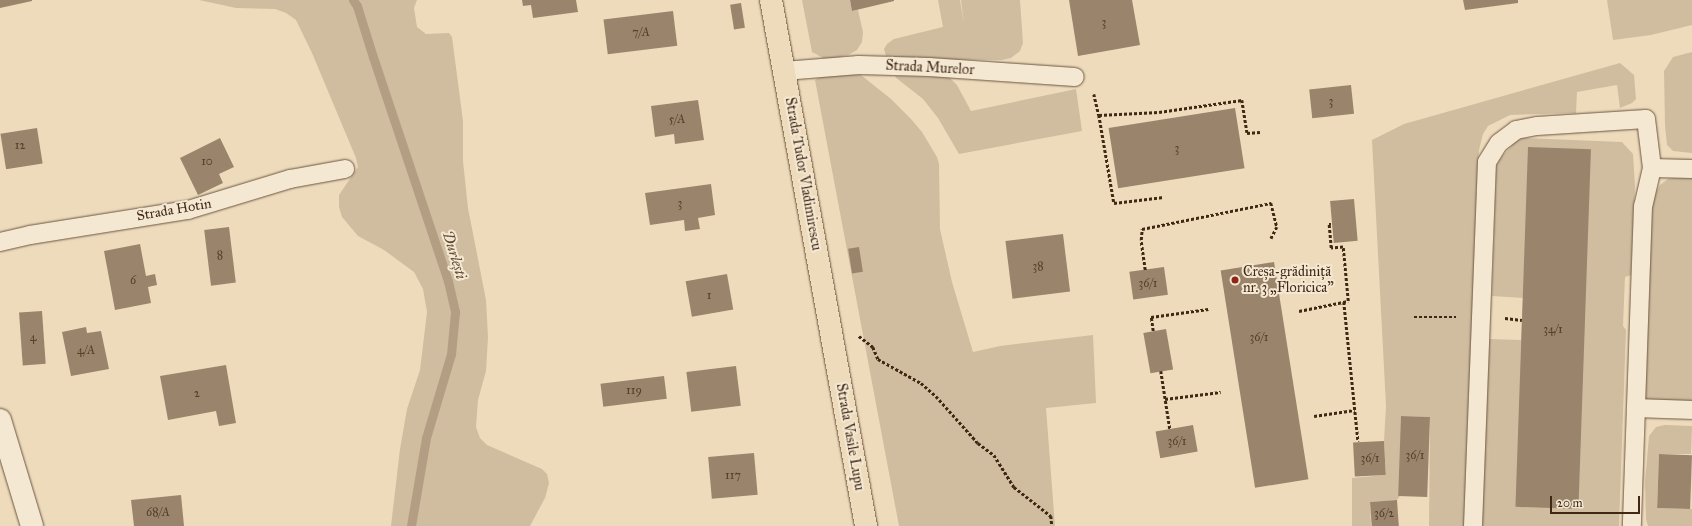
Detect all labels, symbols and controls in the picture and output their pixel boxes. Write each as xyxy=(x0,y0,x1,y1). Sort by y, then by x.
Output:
house number: 3 xyxy=(1102,16,1106,30)
house number: 7/A xyxy=(632,26,650,40)
street label: Strada Murelor xyxy=(885,57,975,79)
house number: 3 xyxy=(1329,95,1333,109)
street label: Strada Tudor Vladimirescu xyxy=(781,96,825,252)
house number: 5/A xyxy=(669,113,685,127)
house number: 12 xyxy=(15,139,25,153)
house number: 3 xyxy=(1175,142,1179,156)
house number: 10 xyxy=(201,155,213,169)
street label: Strada Hotin xyxy=(135,195,213,225)
house number: 3 xyxy=(678,197,682,211)
water label: Durlești xyxy=(438,229,470,281)
house number: 8 xyxy=(217,249,223,263)
house number: 38 xyxy=(1032,260,1044,274)
place label: Creșa-grădiniță nr. 3 „Floricica” xyxy=(1243,264,1334,296)
house number: 6 xyxy=(130,274,136,288)
marker: Creșa-grădiniță nr. 3 „Floricica” xyxy=(1230,275,1240,285)
house number: 36/1 xyxy=(1139,277,1157,291)
house number: 1 xyxy=(707,289,711,303)
house number: 34/1 xyxy=(1543,323,1563,337)
house number: 4 xyxy=(30,331,36,345)
house number: 36/1 xyxy=(1250,331,1268,345)
house number: 4/A xyxy=(77,344,95,358)
street label: Strada Vasile Lupu xyxy=(832,382,868,492)
house number: 119 xyxy=(626,384,642,398)
house number: 2 xyxy=(194,387,200,401)
house number: 36/1 xyxy=(1168,435,1186,449)
house number: 36/1 xyxy=(1406,449,1424,463)
house number: 36/1 xyxy=(1361,452,1379,466)
house number: 117 xyxy=(725,469,741,483)
scale bar xyxy=(1552,488,1642,514)
text: 20 m xyxy=(1557,496,1583,510)
house number: 68/A xyxy=(146,506,170,520)
house number: 36/2 xyxy=(1374,507,1394,521)

